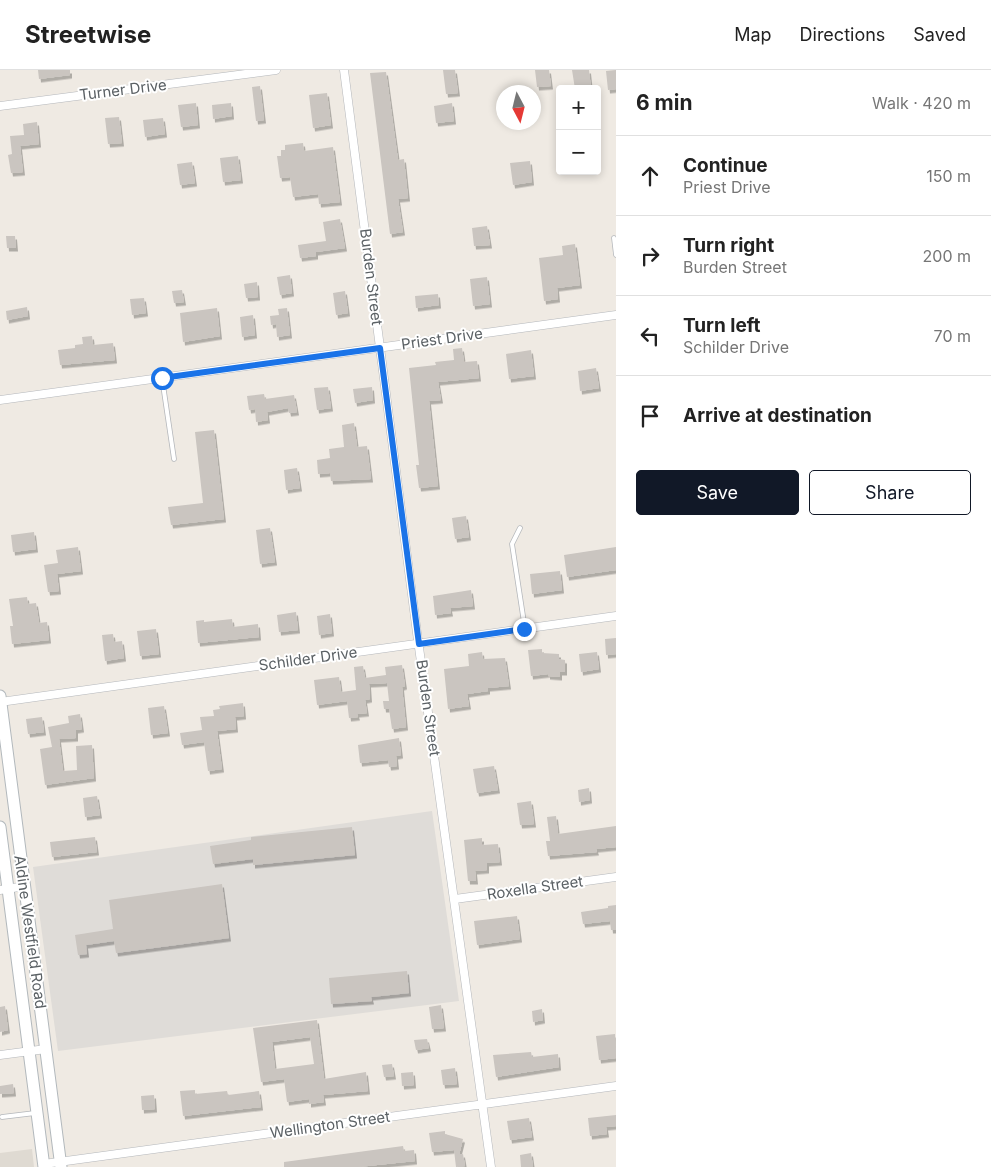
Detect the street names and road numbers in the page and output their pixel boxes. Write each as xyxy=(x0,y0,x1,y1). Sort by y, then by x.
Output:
street label: Turner Drive xyxy=(78,75,168,104)
street label: Burden Street xyxy=(356,227,387,327)
street label: Priest Drive xyxy=(400,323,484,354)
street label: Schilder Drive xyxy=(257,642,358,675)
street label: Burden Street xyxy=(412,658,445,758)
street label: Aldine Westfield Road xyxy=(10,854,51,1010)
street label: Roxella Street xyxy=(486,871,584,904)
street label: Wellington Street xyxy=(269,1107,391,1142)

